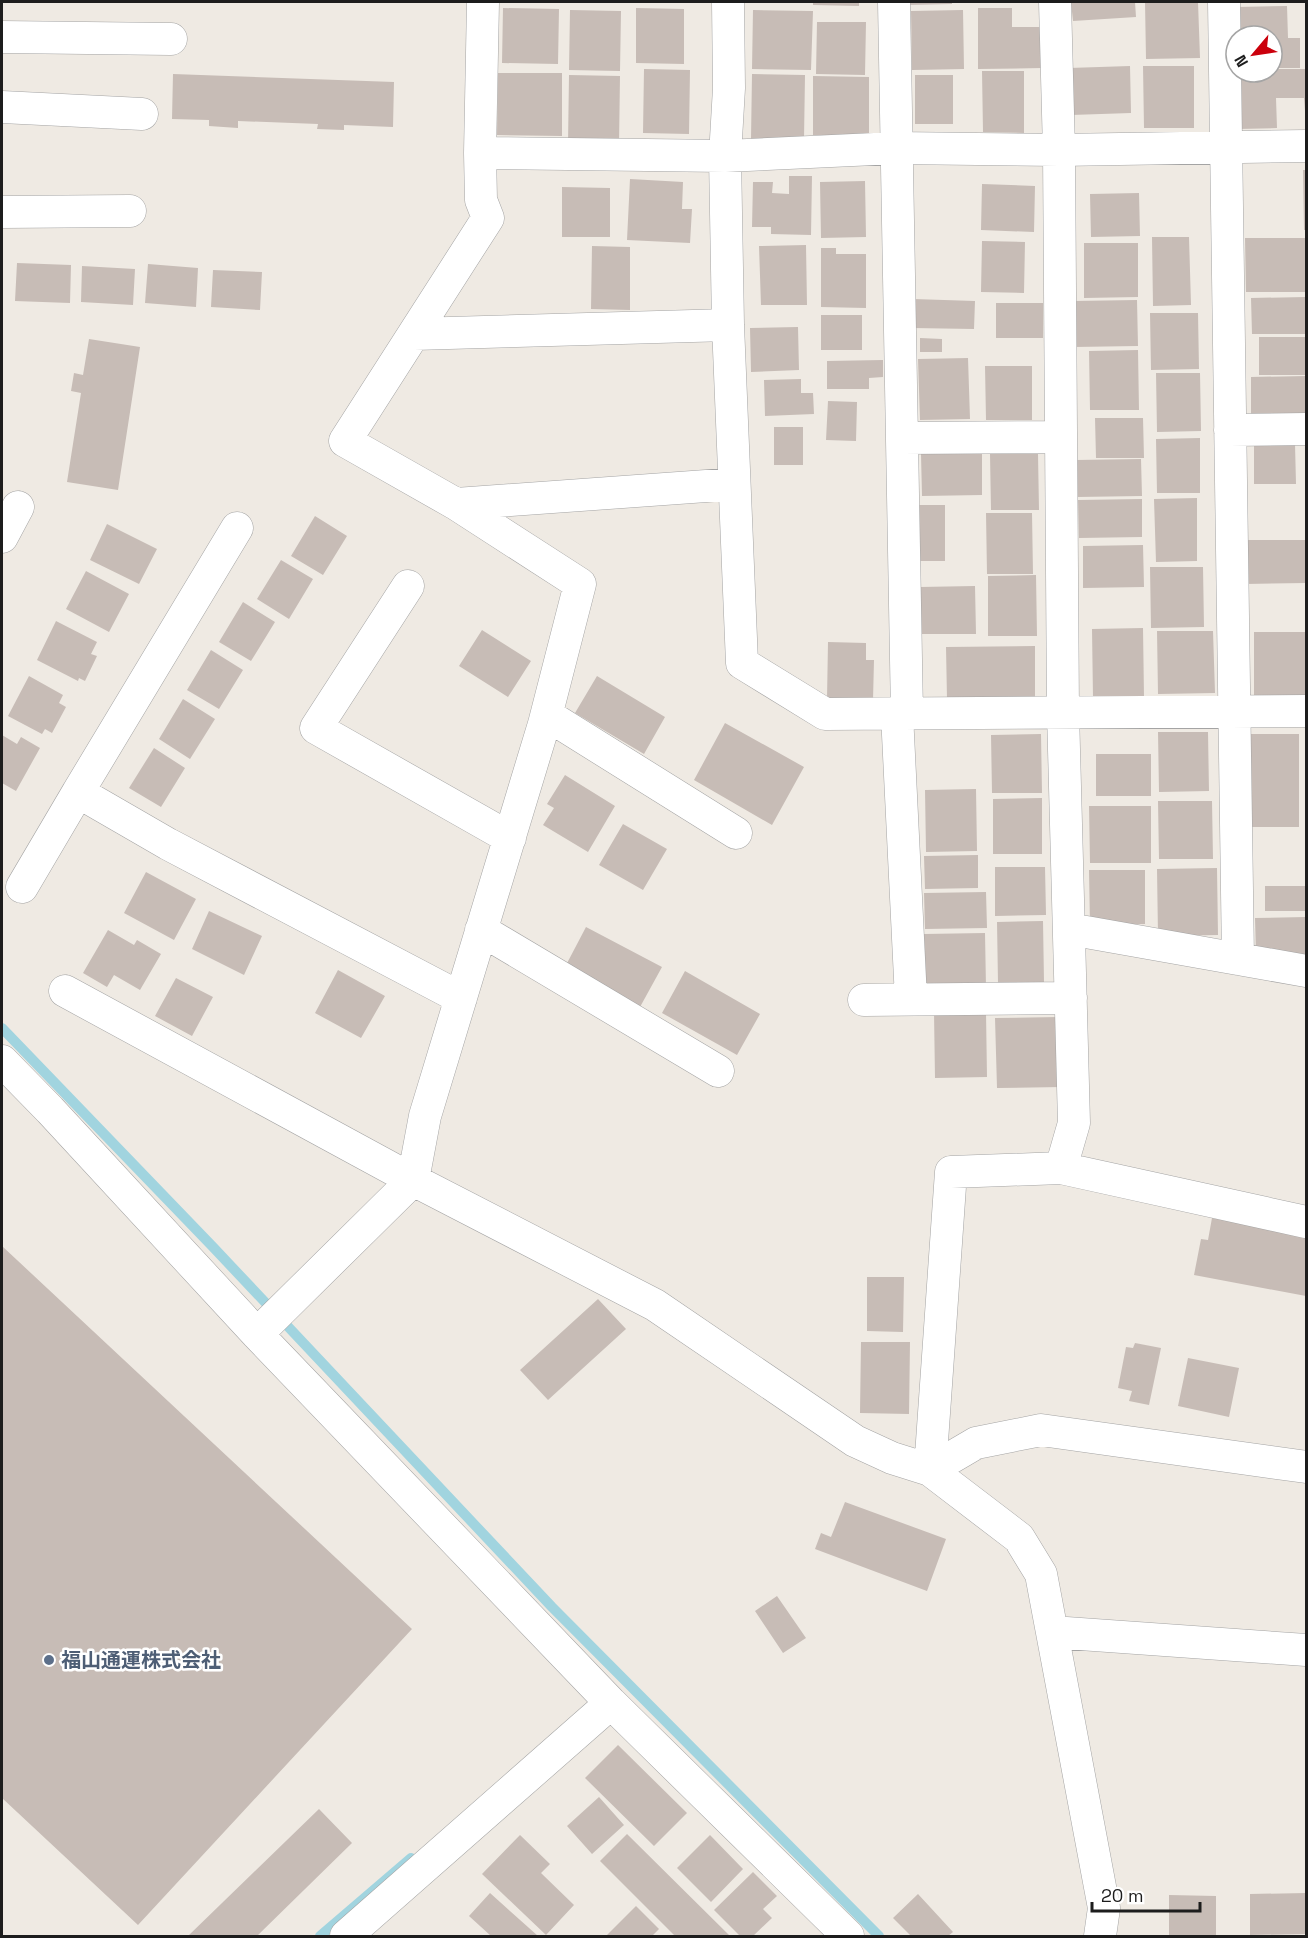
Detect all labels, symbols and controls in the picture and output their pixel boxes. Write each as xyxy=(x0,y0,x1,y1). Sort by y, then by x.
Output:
north arrow xyxy=(1224,24,1284,84)
text: N xyxy=(1230,51,1253,71)
place label: 福山通運株式会社 xyxy=(61,1647,221,1673)
marker: 福山通運株式会社 xyxy=(42,1653,56,1667)
scale bar xyxy=(1092,1875,1200,1913)
text: 20 m xyxy=(1101,1884,1144,1907)

